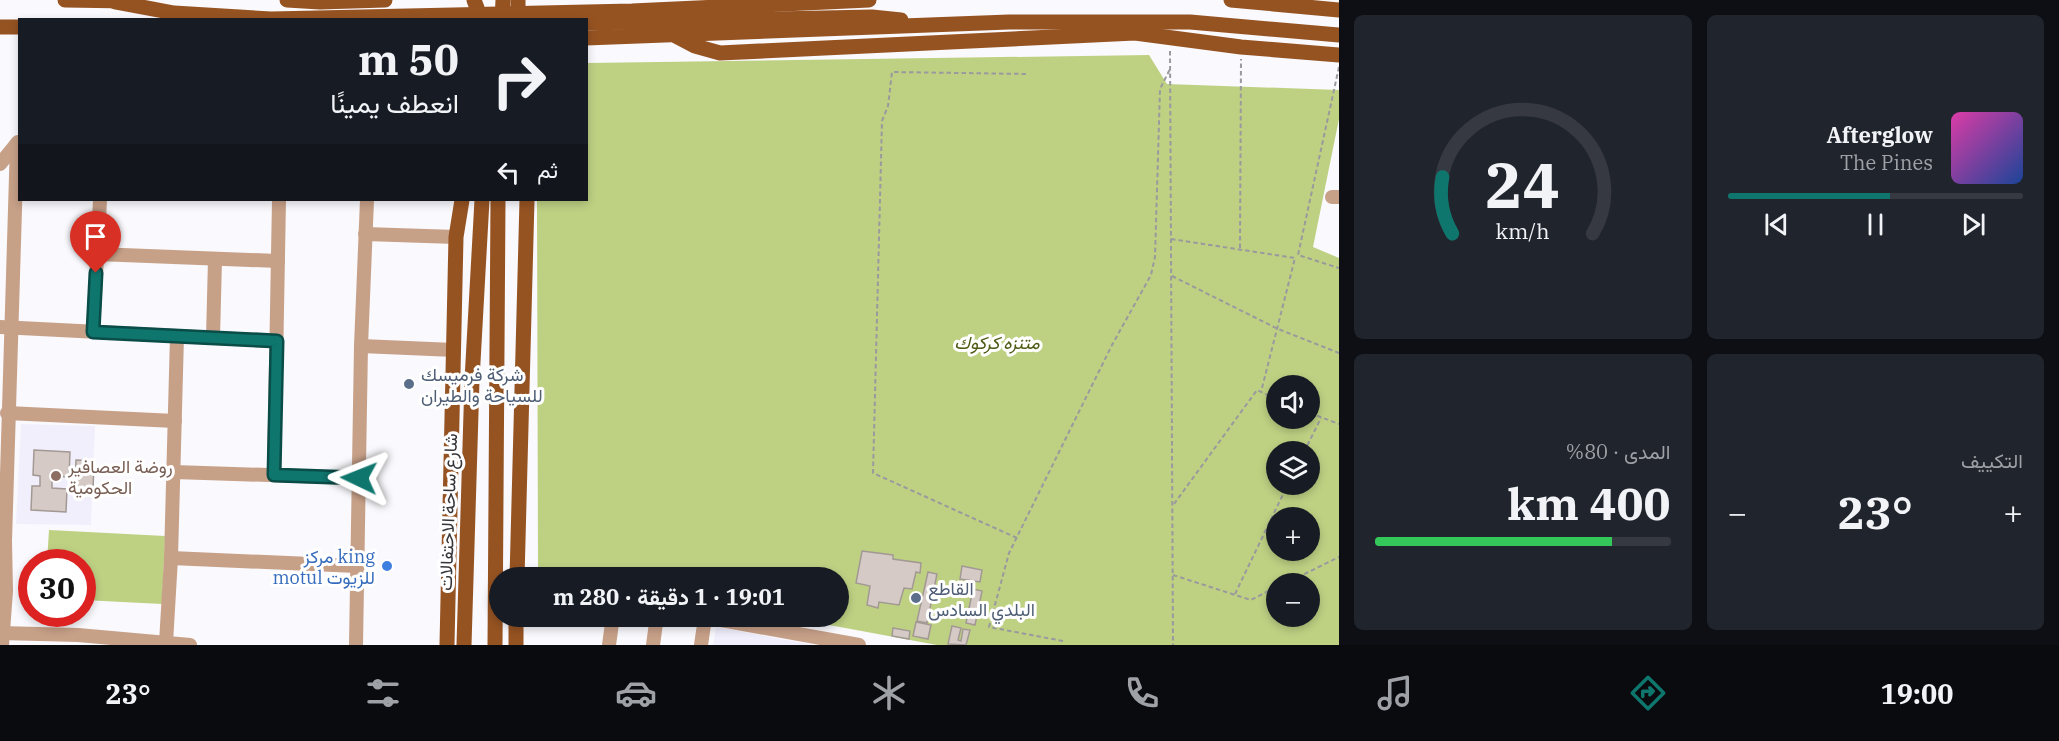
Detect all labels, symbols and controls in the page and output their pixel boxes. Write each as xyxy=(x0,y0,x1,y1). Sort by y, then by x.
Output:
text: 50 m xyxy=(358,32,459,87)
icon: right xyxy=(480,42,558,120)
text: انعطف يمينًا xyxy=(330,85,459,120)
text: Afterglow xyxy=(1826,120,1933,149)
text: 24 xyxy=(1485,144,1560,225)
text: The Pines xyxy=(1840,149,1933,176)
text: ثم xyxy=(537,155,558,184)
icon: left xyxy=(492,156,525,189)
icon: previous xyxy=(1760,208,1793,241)
icon: pause xyxy=(1859,208,1892,241)
icon: next xyxy=(1957,208,1990,241)
pin xyxy=(70,211,121,273)
text: km/h xyxy=(1496,217,1550,245)
icon: arrive xyxy=(79,220,112,253)
park label: متنزه كركوك xyxy=(954,331,1040,354)
place label: شركة فرميسك للسياحة والطيران xyxy=(421,363,543,407)
map controls xyxy=(1266,375,1320,627)
button: sound xyxy=(1266,375,1320,429)
marker: شركة فرميسك للسياحة والطيران xyxy=(402,377,416,391)
street label: شارع ساحة الاحتفالات xyxy=(434,433,463,591)
text: المدى · 80% xyxy=(1566,438,1671,465)
button: layers xyxy=(1266,441,1320,495)
position arrow xyxy=(327,446,391,510)
text: التكييف xyxy=(1961,447,2023,474)
place label: روضة العصافير الحكومية xyxy=(67,455,173,499)
marker: روضة العصافير الحكومية xyxy=(49,469,63,483)
text: 400 km xyxy=(1507,474,1671,532)
text: 23° xyxy=(1838,483,1913,541)
text: − xyxy=(1728,491,1747,534)
text: + xyxy=(2003,491,2023,534)
button: + xyxy=(1266,507,1320,561)
place label: مركز king motul للزيوت xyxy=(272,545,375,589)
speed limit sign: 30 xyxy=(18,549,96,627)
marker: مركز king motul للزيوت xyxy=(380,559,394,573)
button: − xyxy=(1266,573,1320,627)
place label: القاطع البلدي السادس xyxy=(928,577,1035,625)
text: 19:01 · 1 دقيقة · 280 m xyxy=(553,582,785,611)
marker: القاطع البلدي السادس xyxy=(909,591,923,605)
icon: filters xyxy=(362,672,404,714)
icon: car xyxy=(615,672,657,714)
icon: climate xyxy=(868,672,910,714)
icon: phone xyxy=(1121,672,1163,714)
icon: music xyxy=(1374,672,1416,714)
icon: directions xyxy=(1627,672,1669,714)
text: 23° xyxy=(106,676,151,711)
text: 19:00 xyxy=(1880,676,1953,711)

